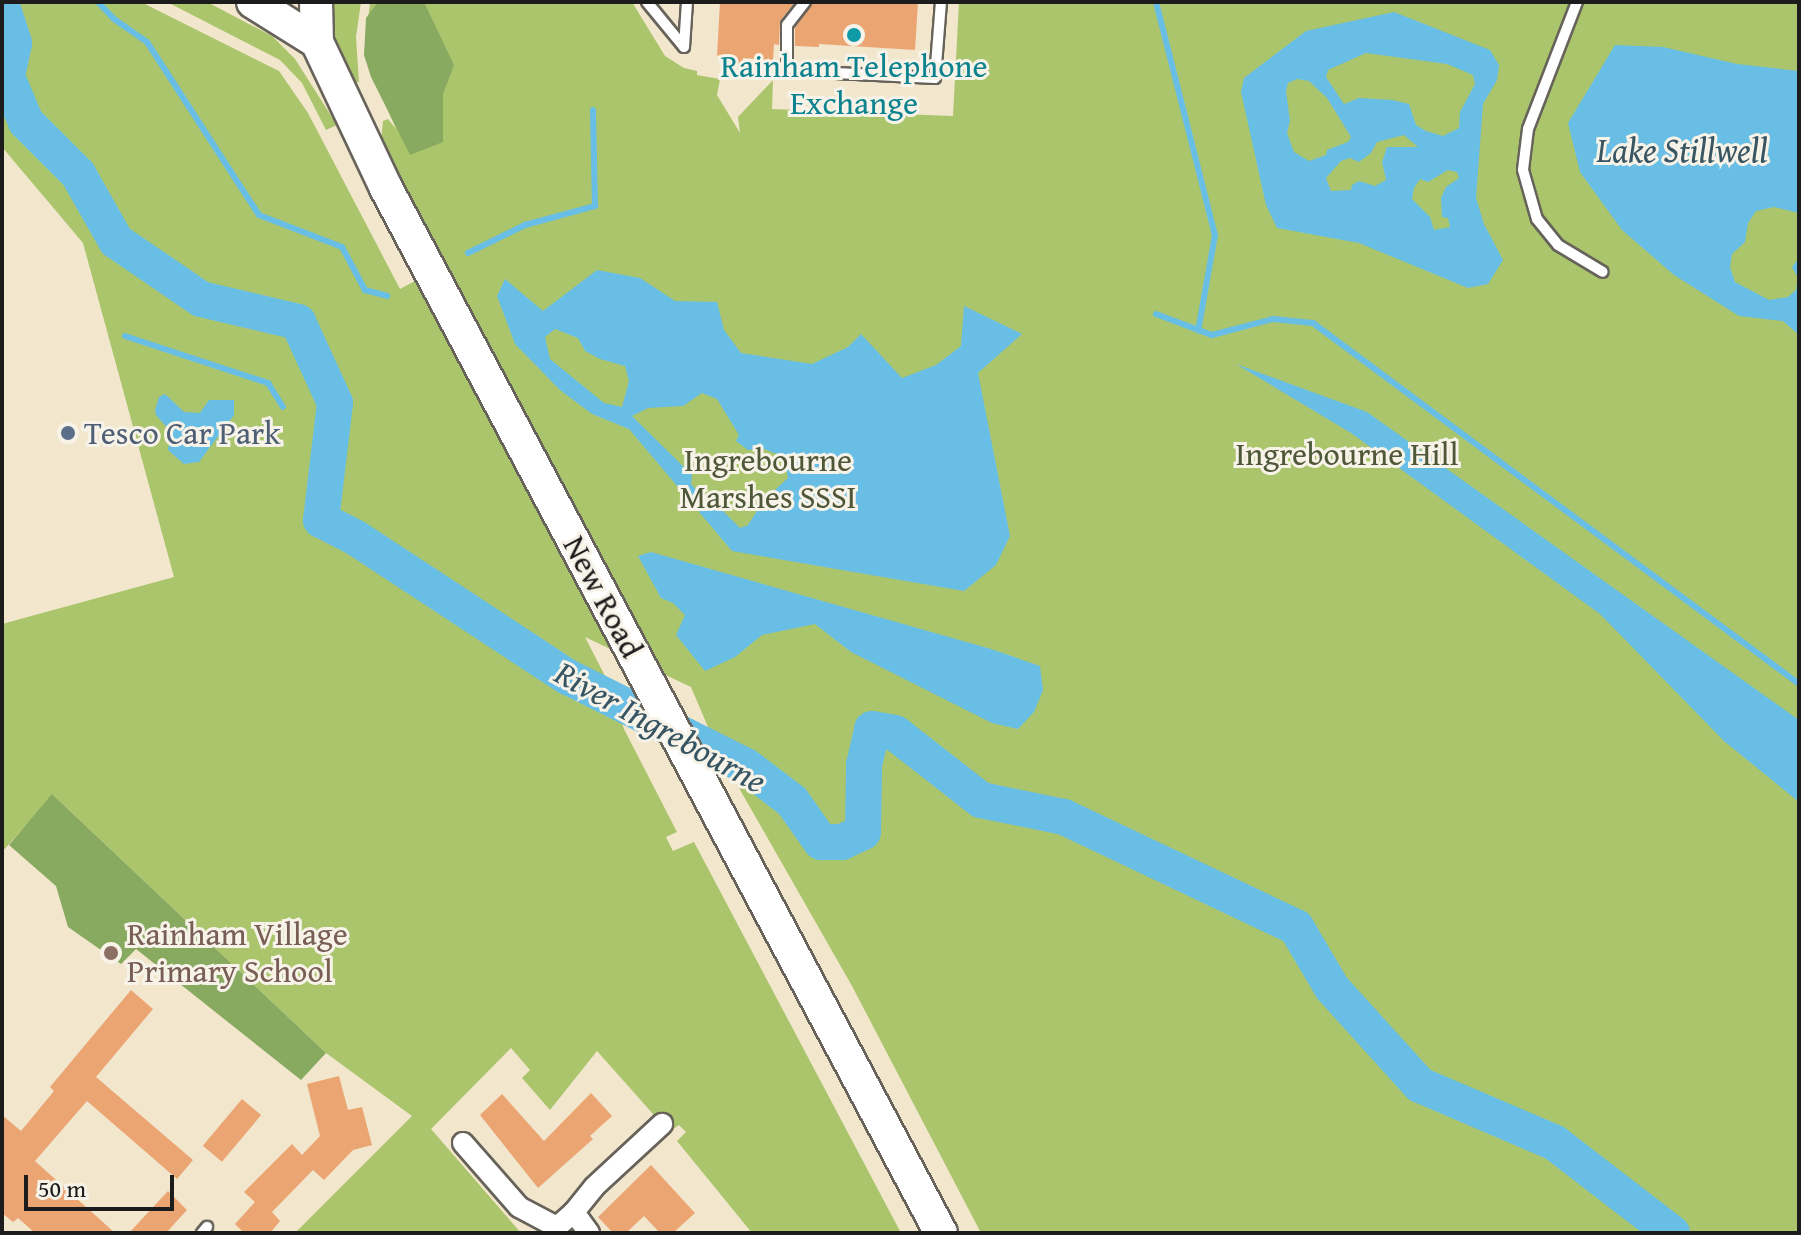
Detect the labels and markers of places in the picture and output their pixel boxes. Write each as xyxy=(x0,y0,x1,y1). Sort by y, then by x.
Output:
marker: Rainham Telephone Exchange xyxy=(845,26,863,44)
place label: Rainham Telephone Exchange xyxy=(720,48,988,123)
place label: Tesco Car Park xyxy=(84,414,280,452)
marker: Tesco Car Park xyxy=(59,424,77,442)
place label: Rainham Village Primary School xyxy=(127,916,348,991)
marker: Rainham Village Primary School xyxy=(102,944,120,962)

